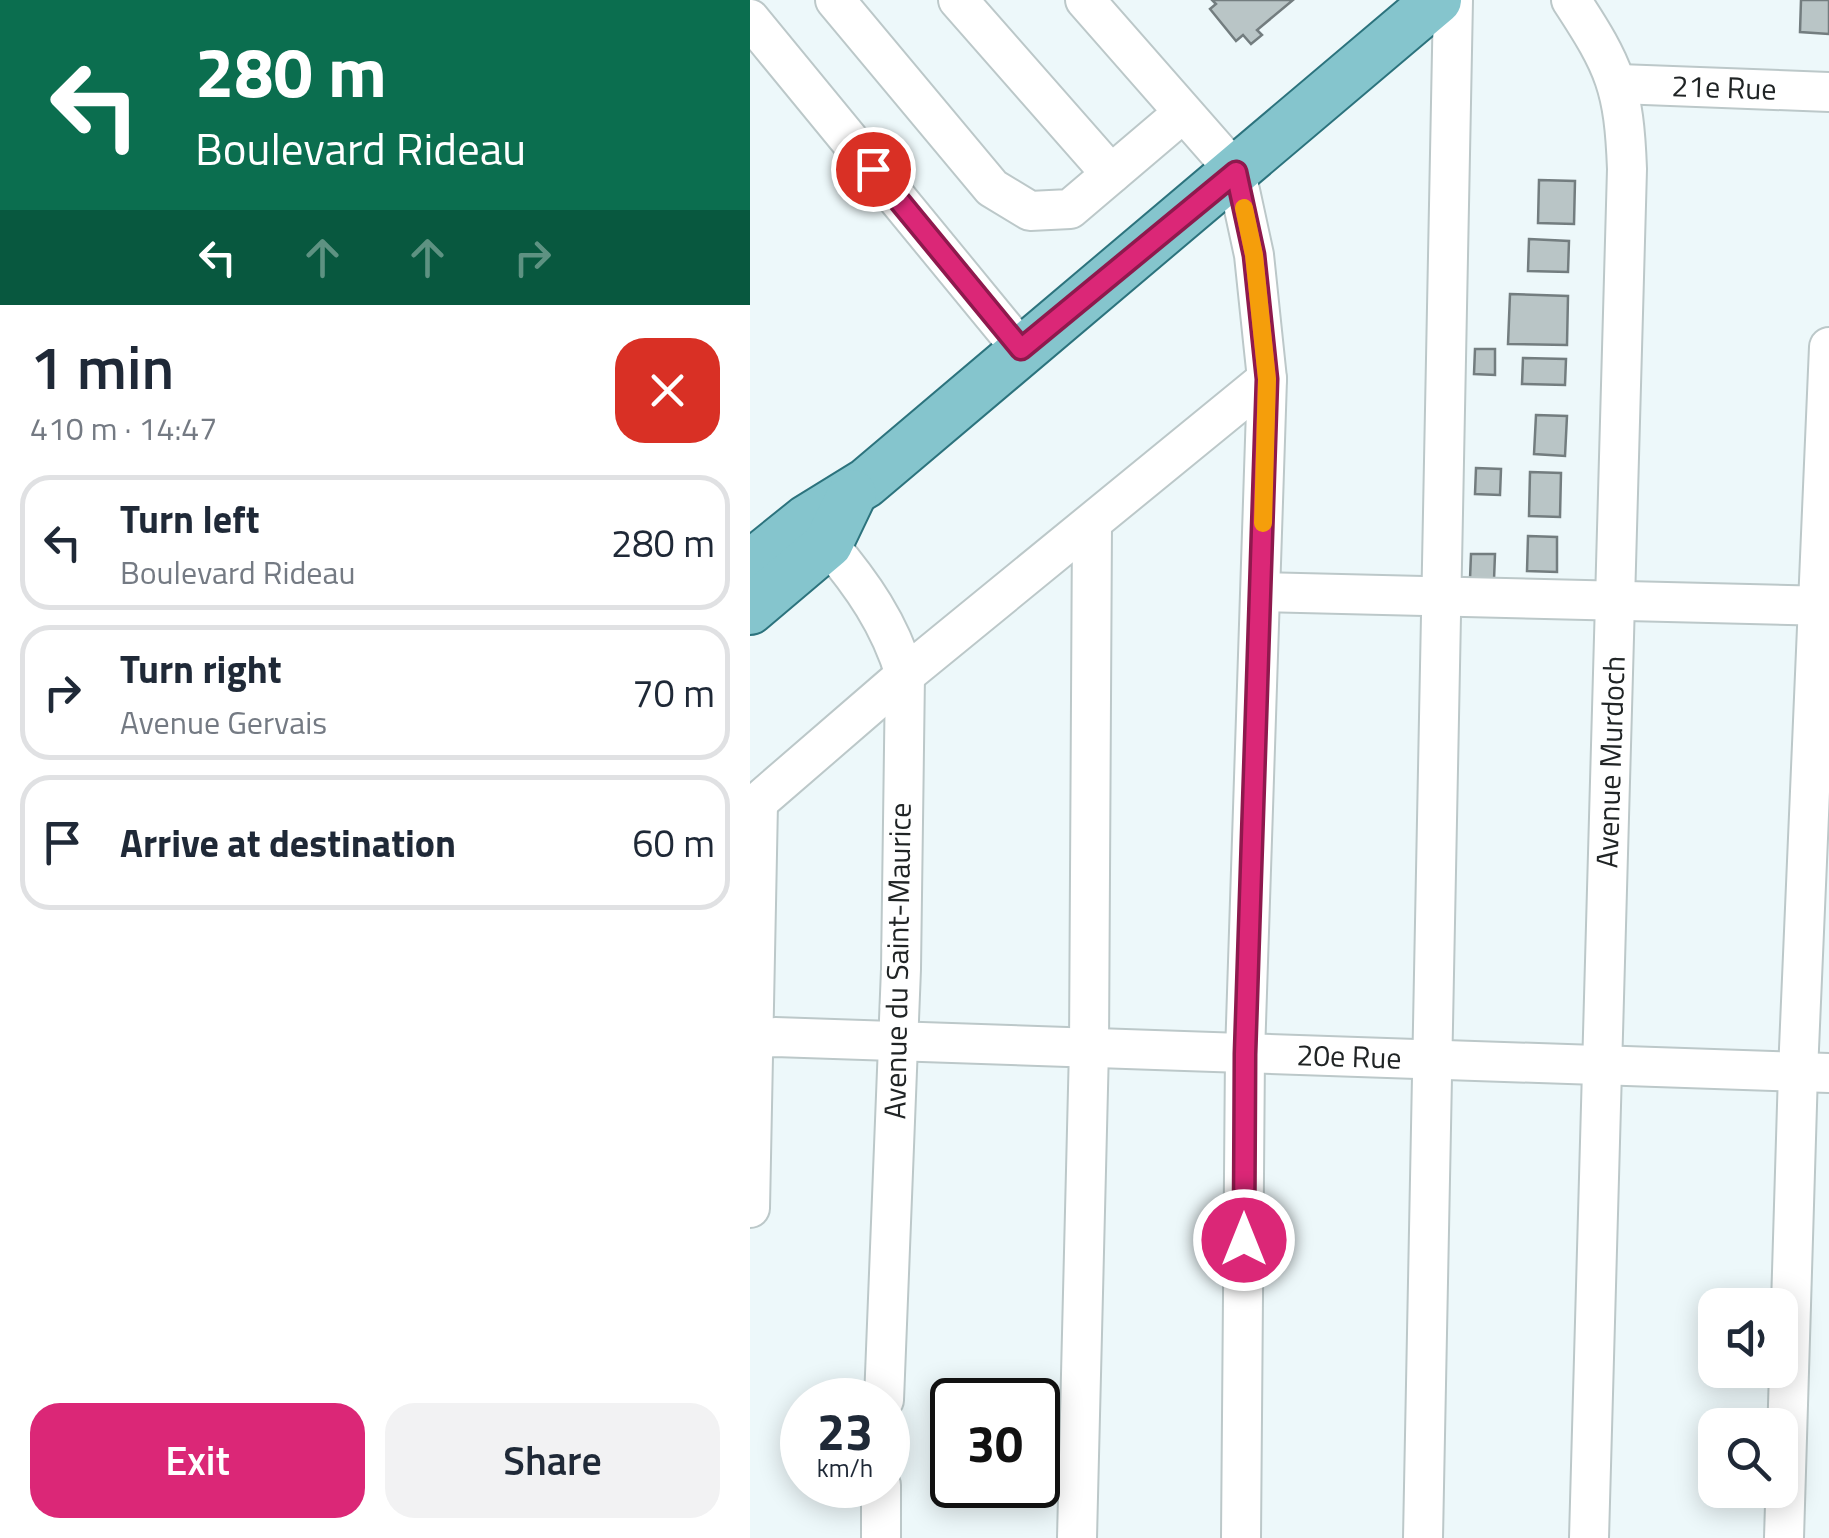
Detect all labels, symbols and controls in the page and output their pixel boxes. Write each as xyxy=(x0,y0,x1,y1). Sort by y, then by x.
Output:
text: 280 m xyxy=(195,18,387,124)
icon: left xyxy=(30,40,160,170)
street label: 21e Rue xyxy=(1671,62,1777,112)
text: Boulevard Rideau xyxy=(195,114,526,182)
pin xyxy=(831,127,916,212)
icon: arrive xyxy=(846,142,901,197)
icon: left xyxy=(190,230,245,285)
icon: ahead xyxy=(295,230,350,285)
icon: ahead xyxy=(400,230,455,285)
icon: right xyxy=(505,230,560,285)
text: 1 min xyxy=(30,321,174,412)
button: close xyxy=(615,338,720,443)
text: 410 m · 14:47 xyxy=(30,404,217,452)
text: Turn left xyxy=(120,490,260,548)
text: 280 m xyxy=(611,514,715,572)
icon: left xyxy=(35,515,90,570)
text: Boulevard Rideau xyxy=(120,548,356,596)
text: Turn right xyxy=(120,640,282,698)
street label: Avenue Murdoch xyxy=(1583,655,1637,869)
text: 70 m xyxy=(632,664,715,722)
icon: right xyxy=(35,665,90,720)
text: Avenue Gervais xyxy=(120,698,327,746)
street label: Avenue du Saint-Maurice xyxy=(871,802,923,1120)
text: Arrive at destination xyxy=(120,814,456,872)
text: 60 m xyxy=(632,814,715,872)
icon: arrive xyxy=(35,815,90,870)
street label: 20e Rue xyxy=(1296,1031,1402,1081)
position arrow xyxy=(1192,1188,1296,1292)
map controls xyxy=(1698,1288,1798,1508)
button: sound xyxy=(1698,1288,1798,1388)
speed limit sign: 30 xyxy=(930,1378,1060,1508)
text: 23 xyxy=(817,1393,873,1469)
button: Exit xyxy=(30,1403,365,1518)
button: Share xyxy=(385,1403,720,1518)
button: search xyxy=(1698,1408,1798,1508)
text: km/h xyxy=(817,1449,873,1487)

